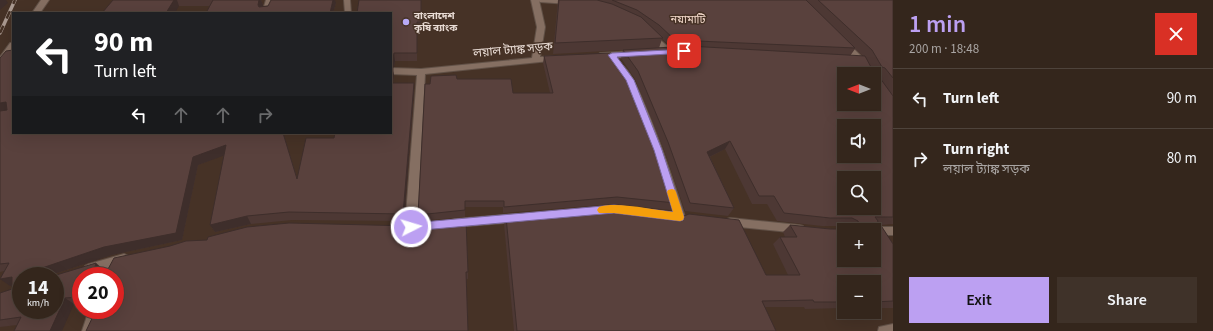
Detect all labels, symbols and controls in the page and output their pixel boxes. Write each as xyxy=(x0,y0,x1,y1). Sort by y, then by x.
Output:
text: 1 min xyxy=(909,7,966,42)
place label: বাংলাদেশ কৃষি ব্যাংক xyxy=(413,9,458,35)
district label: নয়ামাটি xyxy=(669,12,706,27)
button: close xyxy=(1155,13,1197,55)
marker: বাংলাদেশ কৃষি ব্যাংক xyxy=(401,17,411,27)
text: 90 m xyxy=(94,22,153,62)
icon: left xyxy=(28,28,80,80)
pin xyxy=(667,34,701,68)
street label: লয়াল ট্যাঙ্ক সড়ক xyxy=(471,38,554,62)
icon: arrive xyxy=(673,40,695,62)
text: 200 m · 18:48 xyxy=(909,40,979,58)
text: Turn left xyxy=(94,59,156,84)
north arrow xyxy=(837,67,881,111)
map controls xyxy=(837,67,881,319)
icon: left xyxy=(909,88,931,110)
text: Turn left xyxy=(943,88,999,109)
text: 90 m xyxy=(1167,88,1197,109)
icon: left xyxy=(128,104,150,126)
icon: ahead xyxy=(170,104,192,126)
icon: ahead xyxy=(212,104,234,126)
icon: right xyxy=(254,104,276,126)
button: sound xyxy=(837,119,881,163)
text: Turn right xyxy=(943,139,1009,160)
icon: right xyxy=(909,148,931,170)
text: 80 m xyxy=(1167,148,1197,169)
text: লয়াল ট্যাঙ্ক সড়ক xyxy=(943,160,1030,178)
button: search xyxy=(837,171,881,215)
position arrow xyxy=(390,206,432,248)
button: + xyxy=(837,223,881,267)
speed limit sign: 20 xyxy=(72,267,124,319)
text: 14 xyxy=(27,274,49,302)
button: − xyxy=(837,275,881,319)
button: Exit xyxy=(909,277,1049,323)
button: Share xyxy=(1057,277,1197,323)
text: km/h xyxy=(27,296,49,310)

